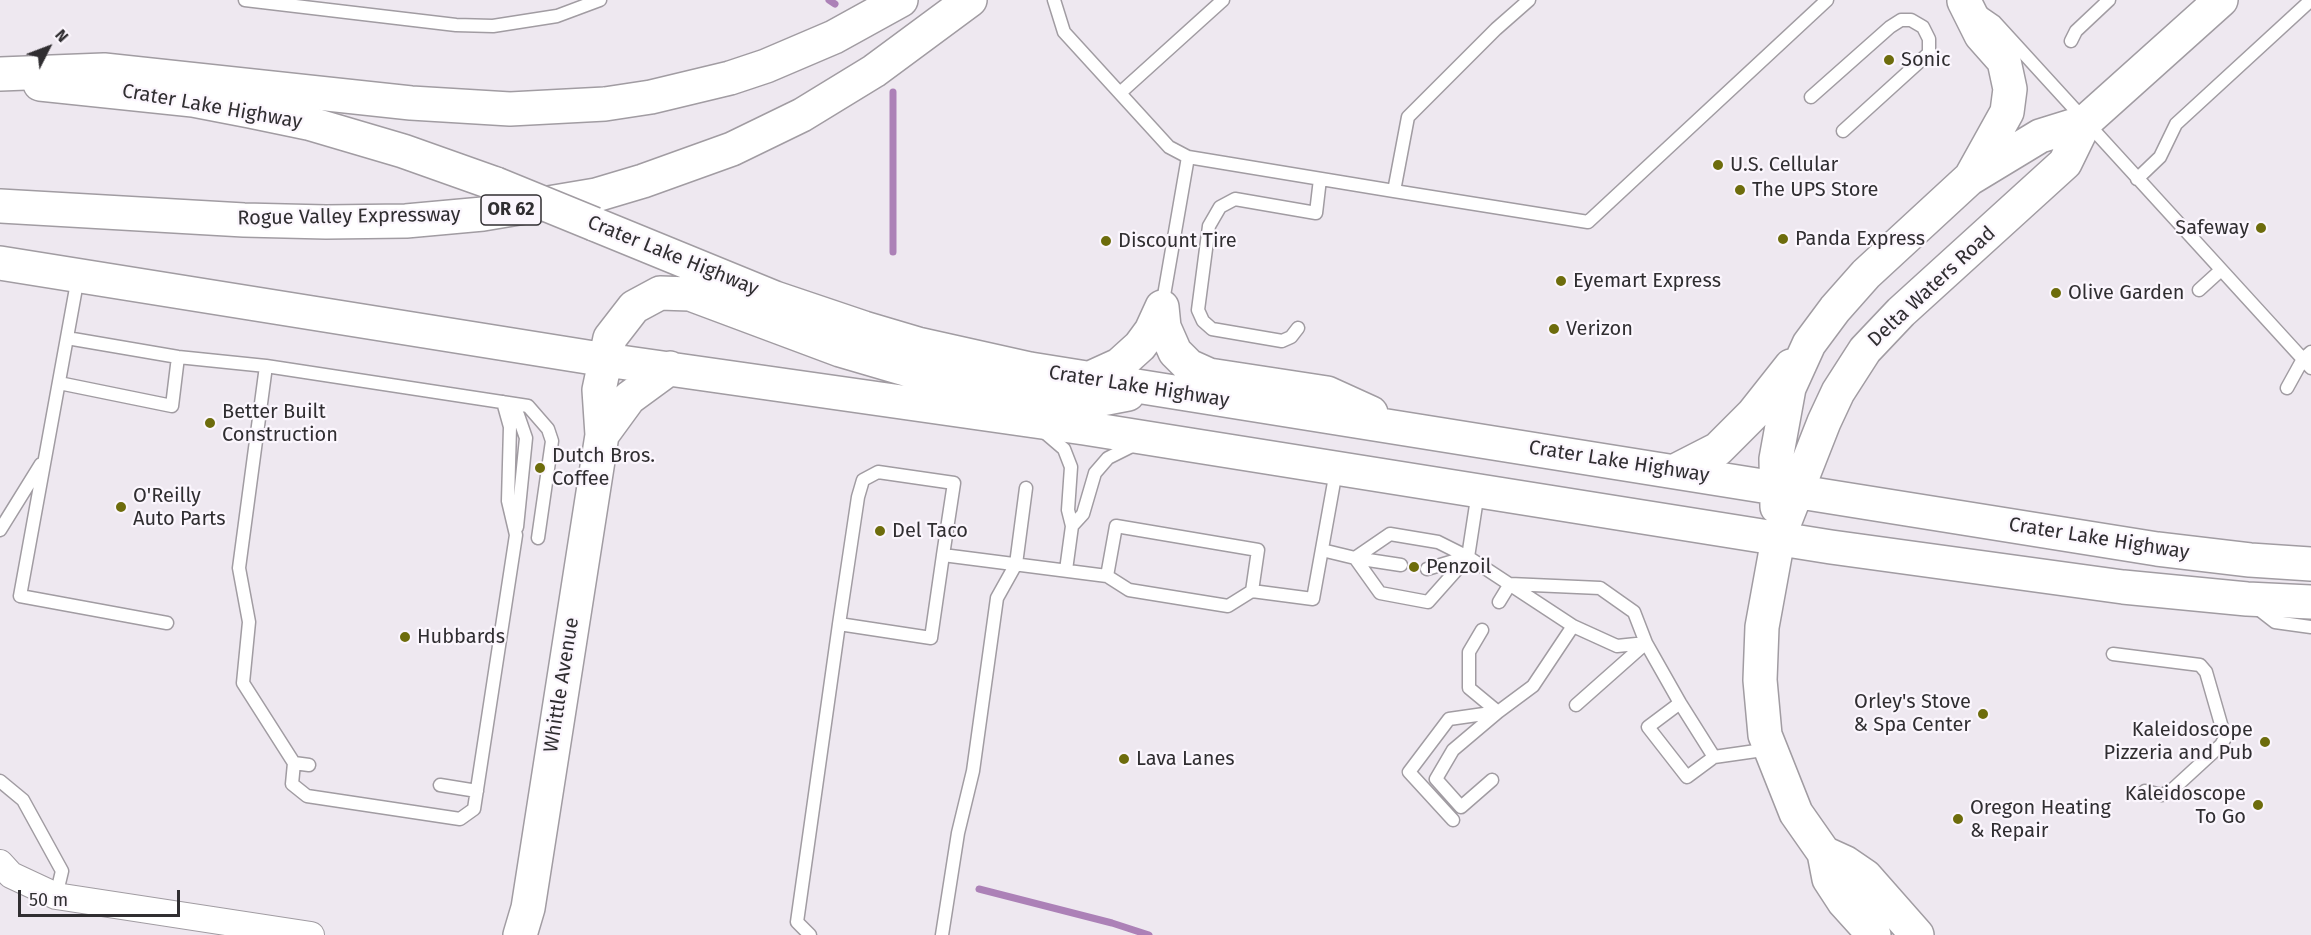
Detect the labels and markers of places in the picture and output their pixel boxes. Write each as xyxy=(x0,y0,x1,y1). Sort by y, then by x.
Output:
place label: Sonic xyxy=(1901,48,1950,72)
marker: Sonic xyxy=(1882,53,1896,67)
place label: U.S. Cellular xyxy=(1730,153,1838,177)
marker: U.S. Cellular xyxy=(1711,158,1725,172)
place label: The UPS Store xyxy=(1752,178,1878,202)
marker: The UPS Store xyxy=(1733,183,1747,197)
place label: Safeway xyxy=(2175,216,2249,240)
marker: Safeway xyxy=(2254,221,2268,235)
place label: Panda Express xyxy=(1795,227,1925,251)
place label: Discount Tire xyxy=(1118,229,1237,253)
marker: Panda Express xyxy=(1776,232,1790,246)
marker: Discount Tire xyxy=(1099,234,1113,248)
place label: Eyemart Express xyxy=(1573,269,1721,293)
marker: Eyemart Express xyxy=(1554,274,1568,288)
place label: Olive Garden xyxy=(2068,281,2184,305)
marker: Olive Garden xyxy=(2049,286,2063,300)
place label: Verizon xyxy=(1566,317,1633,341)
marker: Verizon xyxy=(1547,322,1561,336)
place label: Better Built Construction xyxy=(222,400,338,447)
marker: Better Built Construction xyxy=(203,416,217,430)
place label: Dutch Bros. Coffee xyxy=(552,444,655,491)
marker: Dutch Bros. Coffee xyxy=(533,461,547,475)
place label: O'Reilly Auto Parts xyxy=(133,484,226,531)
marker: O'Reilly Auto Parts xyxy=(114,500,128,514)
place label: Del Taco xyxy=(892,519,968,543)
marker: Del Taco xyxy=(873,524,887,538)
place label: Penzoil xyxy=(1426,555,1491,579)
marker: Penzoil xyxy=(1407,560,1421,574)
place label: Hubbards xyxy=(417,625,505,649)
marker: Hubbards xyxy=(398,630,412,644)
place label: Orley's Stove & Spa Center xyxy=(1853,690,1971,737)
marker: Orley's Stove & Spa Center xyxy=(1976,707,1990,721)
place label: Kaleidoscope Pizzeria and Pub xyxy=(2104,718,2253,765)
marker: Kaleidoscope Pizzeria and Pub xyxy=(2258,735,2272,749)
place label: Lava Lanes xyxy=(1136,747,1235,771)
marker: Lava Lanes xyxy=(1117,752,1131,766)
place label: Kaleidoscope To Go xyxy=(2125,782,2246,829)
place label: Oregon Heating & Repair xyxy=(1970,796,2111,843)
marker: Kaleidoscope To Go xyxy=(2251,798,2265,812)
marker: Oregon Heating & Repair xyxy=(1951,812,1965,826)

